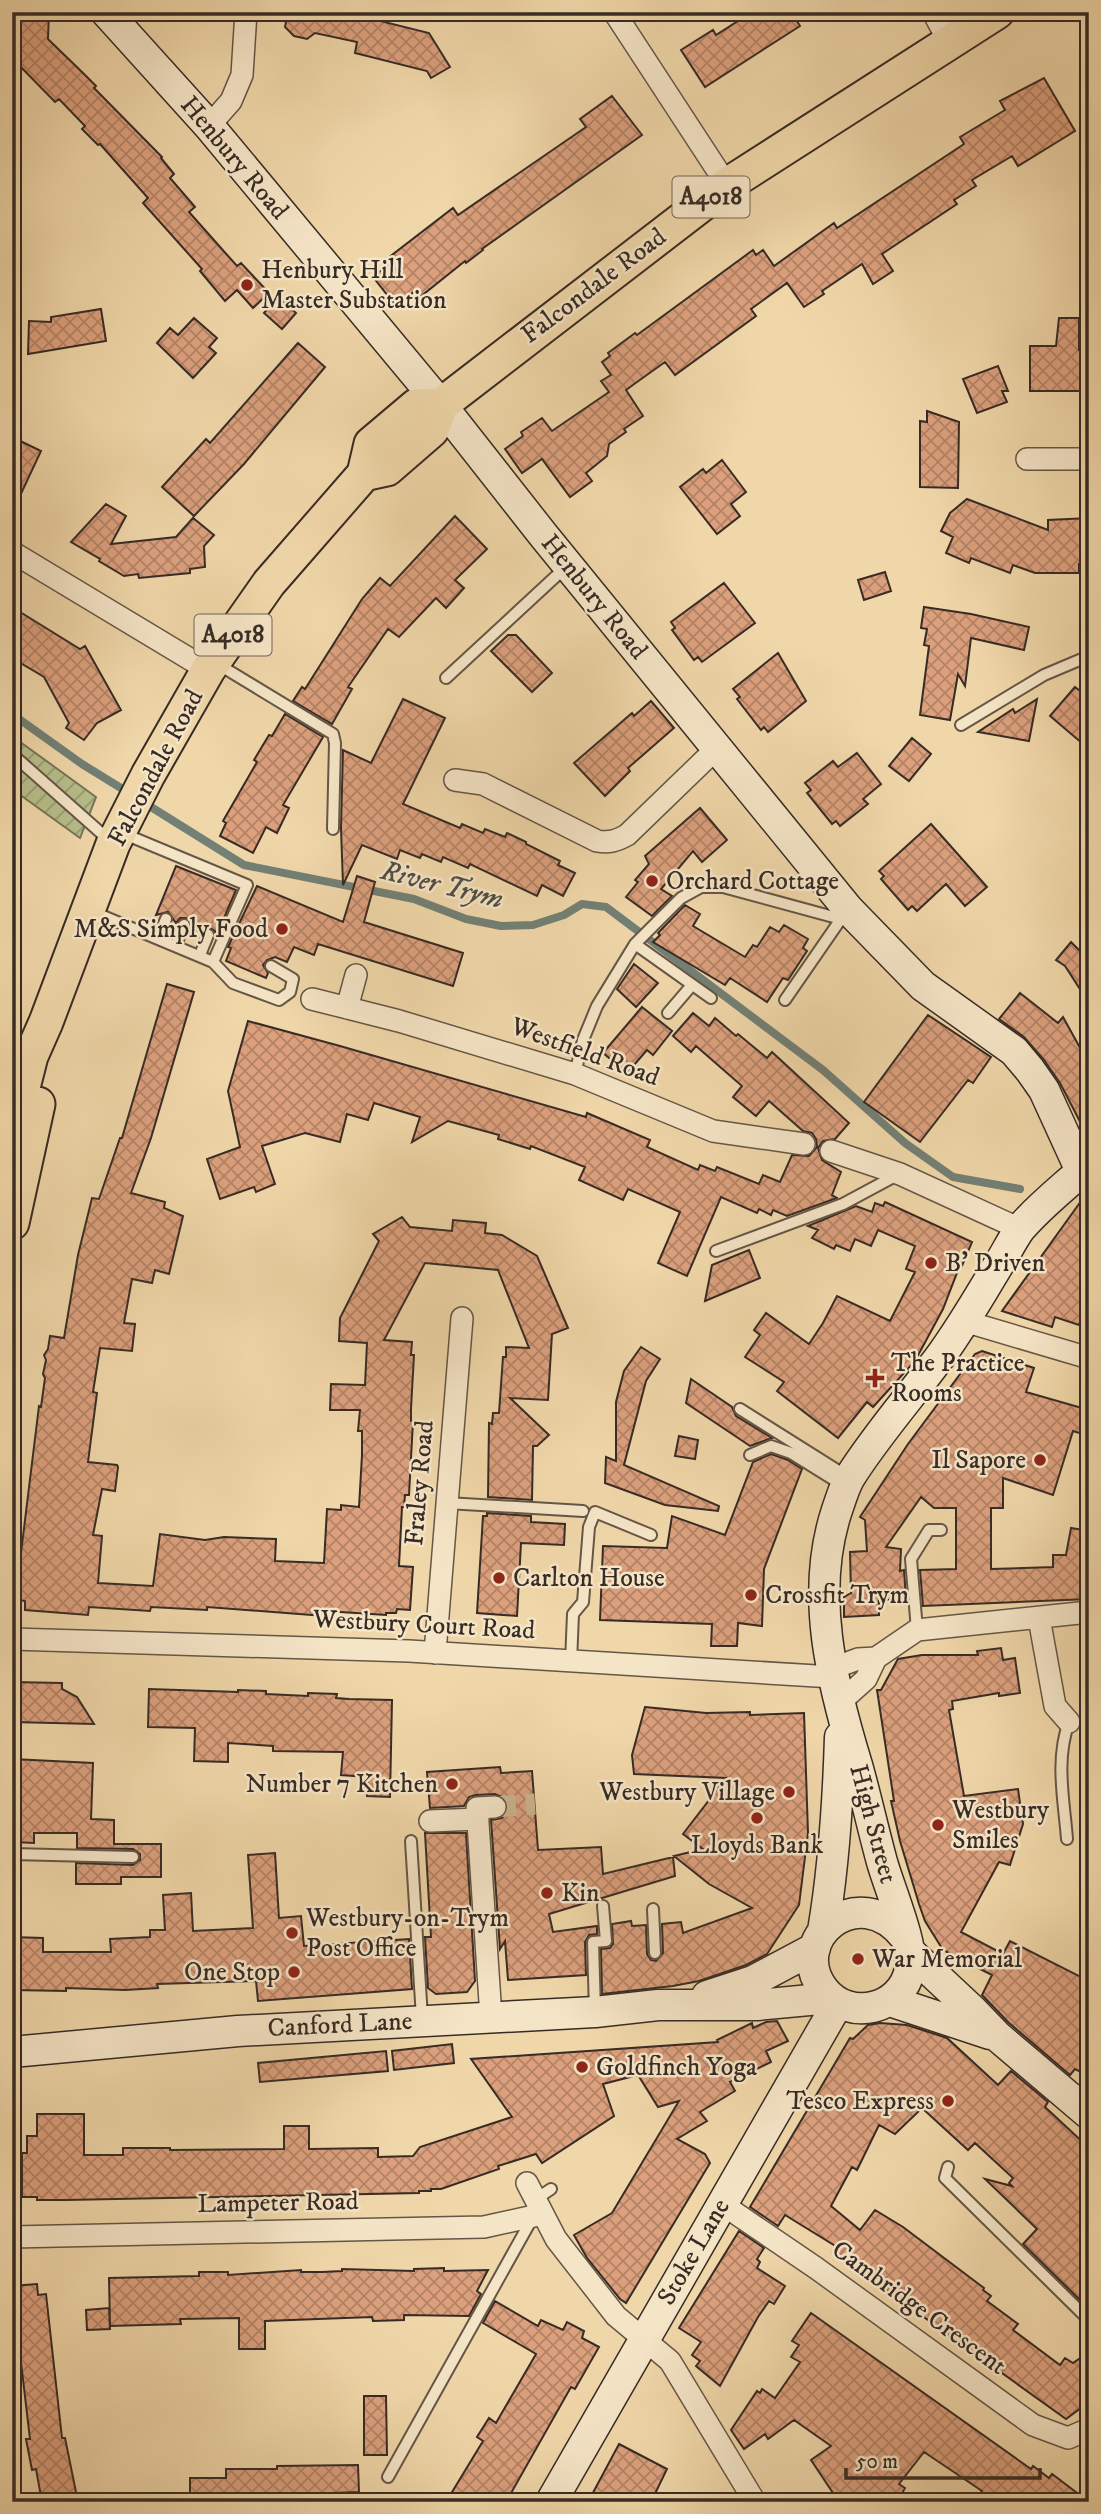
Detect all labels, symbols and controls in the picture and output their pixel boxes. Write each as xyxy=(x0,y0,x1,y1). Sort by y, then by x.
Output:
street label: Henbury Road xyxy=(173,89,295,227)
road number: A4018 xyxy=(672,176,750,218)
street label: Falcondale Road xyxy=(515,221,673,351)
place label: Henbury Hill Master Substation xyxy=(261,254,447,317)
marker: Henbury Hill Master Substation xyxy=(239,277,255,293)
street label: Henbury Road xyxy=(533,528,655,666)
road number: A4018 xyxy=(194,614,272,656)
street label: Falcondale Road xyxy=(101,684,211,852)
water label: River Trym xyxy=(376,853,507,917)
place label: Orchard Cottage xyxy=(666,865,839,898)
marker: Orchard Cottage xyxy=(644,873,660,889)
place label: M&S Simply Food xyxy=(73,913,268,946)
marker: M&S Simply Food xyxy=(274,921,290,937)
street label: Westfield Road xyxy=(505,1009,664,1094)
place label: B' Driven xyxy=(945,1247,1046,1280)
marker: B' Driven xyxy=(923,1255,939,1271)
place label: The Practice Rooms xyxy=(891,1347,1025,1410)
marker: The Practice Rooms xyxy=(865,1368,885,1388)
street label: Fraley Road xyxy=(398,1419,442,1547)
place label: Il Sapore xyxy=(931,1444,1026,1477)
marker: Il Sapore xyxy=(1032,1452,1048,1468)
place label: Carlton House xyxy=(513,1562,665,1595)
marker: Carlton House xyxy=(491,1570,507,1586)
place label: Crossfit Trym xyxy=(765,1579,909,1612)
marker: Crossfit Trym xyxy=(743,1587,759,1603)
street label: Westbury Court Road xyxy=(311,1603,536,1647)
street label: High Street xyxy=(841,1761,905,1887)
place label: Number 7 Kitchen xyxy=(245,1768,438,1801)
marker: Number 7 Kitchen xyxy=(444,1776,460,1792)
place label: Westbury Village xyxy=(598,1776,775,1809)
marker: Westbury Village xyxy=(781,1784,797,1800)
place label: Westbury Smiles xyxy=(951,1794,1050,1857)
marker: Lloyds Bank xyxy=(749,1810,765,1826)
marker: Westbury Smiles xyxy=(930,1817,946,1833)
place label: Lloyds Bank xyxy=(691,1829,824,1862)
place label: Kin xyxy=(561,1877,600,1910)
marker: Kin xyxy=(539,1885,555,1901)
place label: Westbury-on-Trym Post Office xyxy=(305,1902,509,1965)
marker: Westbury-on-Trym Post Office xyxy=(284,1925,300,1941)
place label: War Memorial xyxy=(871,1943,1022,1976)
marker: War Memorial xyxy=(850,1951,866,1967)
place label: One Stop xyxy=(184,1956,280,1989)
marker: One Stop xyxy=(286,1964,302,1980)
street label: Canford Lane xyxy=(267,2005,413,2045)
place label: Goldfinch Yoga xyxy=(596,2051,757,2084)
marker: Goldfinch Yoga xyxy=(574,2059,590,2075)
place label: Tesco Express xyxy=(786,2085,934,2118)
marker: Tesco Express xyxy=(940,2093,956,2109)
street label: Lampeter Road xyxy=(197,2185,359,2221)
street label: Stoke Lane xyxy=(650,2193,738,2311)
street label: Cambridge Crescent xyxy=(825,2233,1013,2383)
scale bar xyxy=(846,2437,1040,2481)
text: 50 m xyxy=(856,2449,898,2475)

